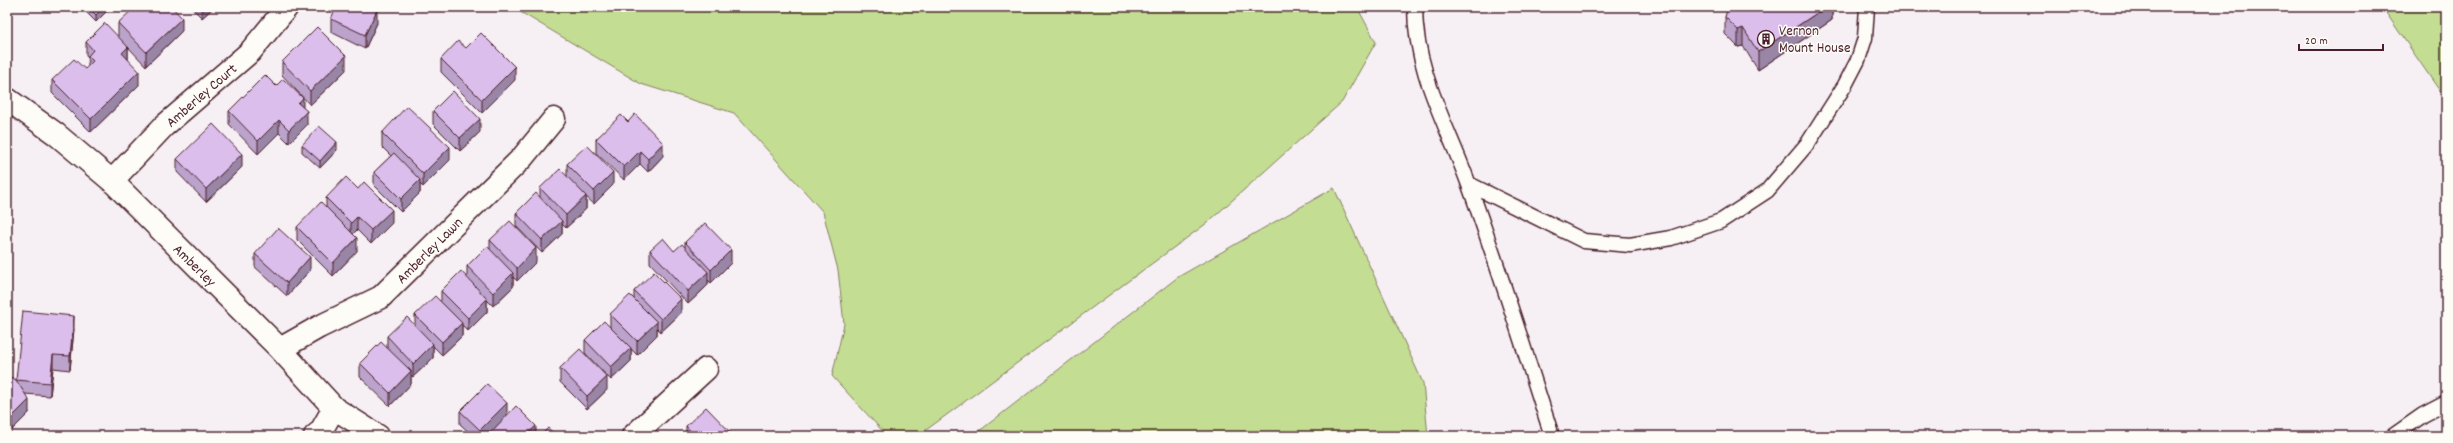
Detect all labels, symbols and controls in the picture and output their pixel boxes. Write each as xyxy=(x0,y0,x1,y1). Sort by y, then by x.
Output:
place label: Vernon Mount House xyxy=(1779,21,1851,60)
scale bar xyxy=(2299,26,2383,52)
building icon: Vernon Mount House xyxy=(1756,29,1776,49)
text: 20 m xyxy=(2305,33,2328,50)
street label: Amberley Court xyxy=(162,59,243,134)
street label: Amberley Lawn xyxy=(392,213,469,290)
street label: Amberley xyxy=(167,240,221,294)

